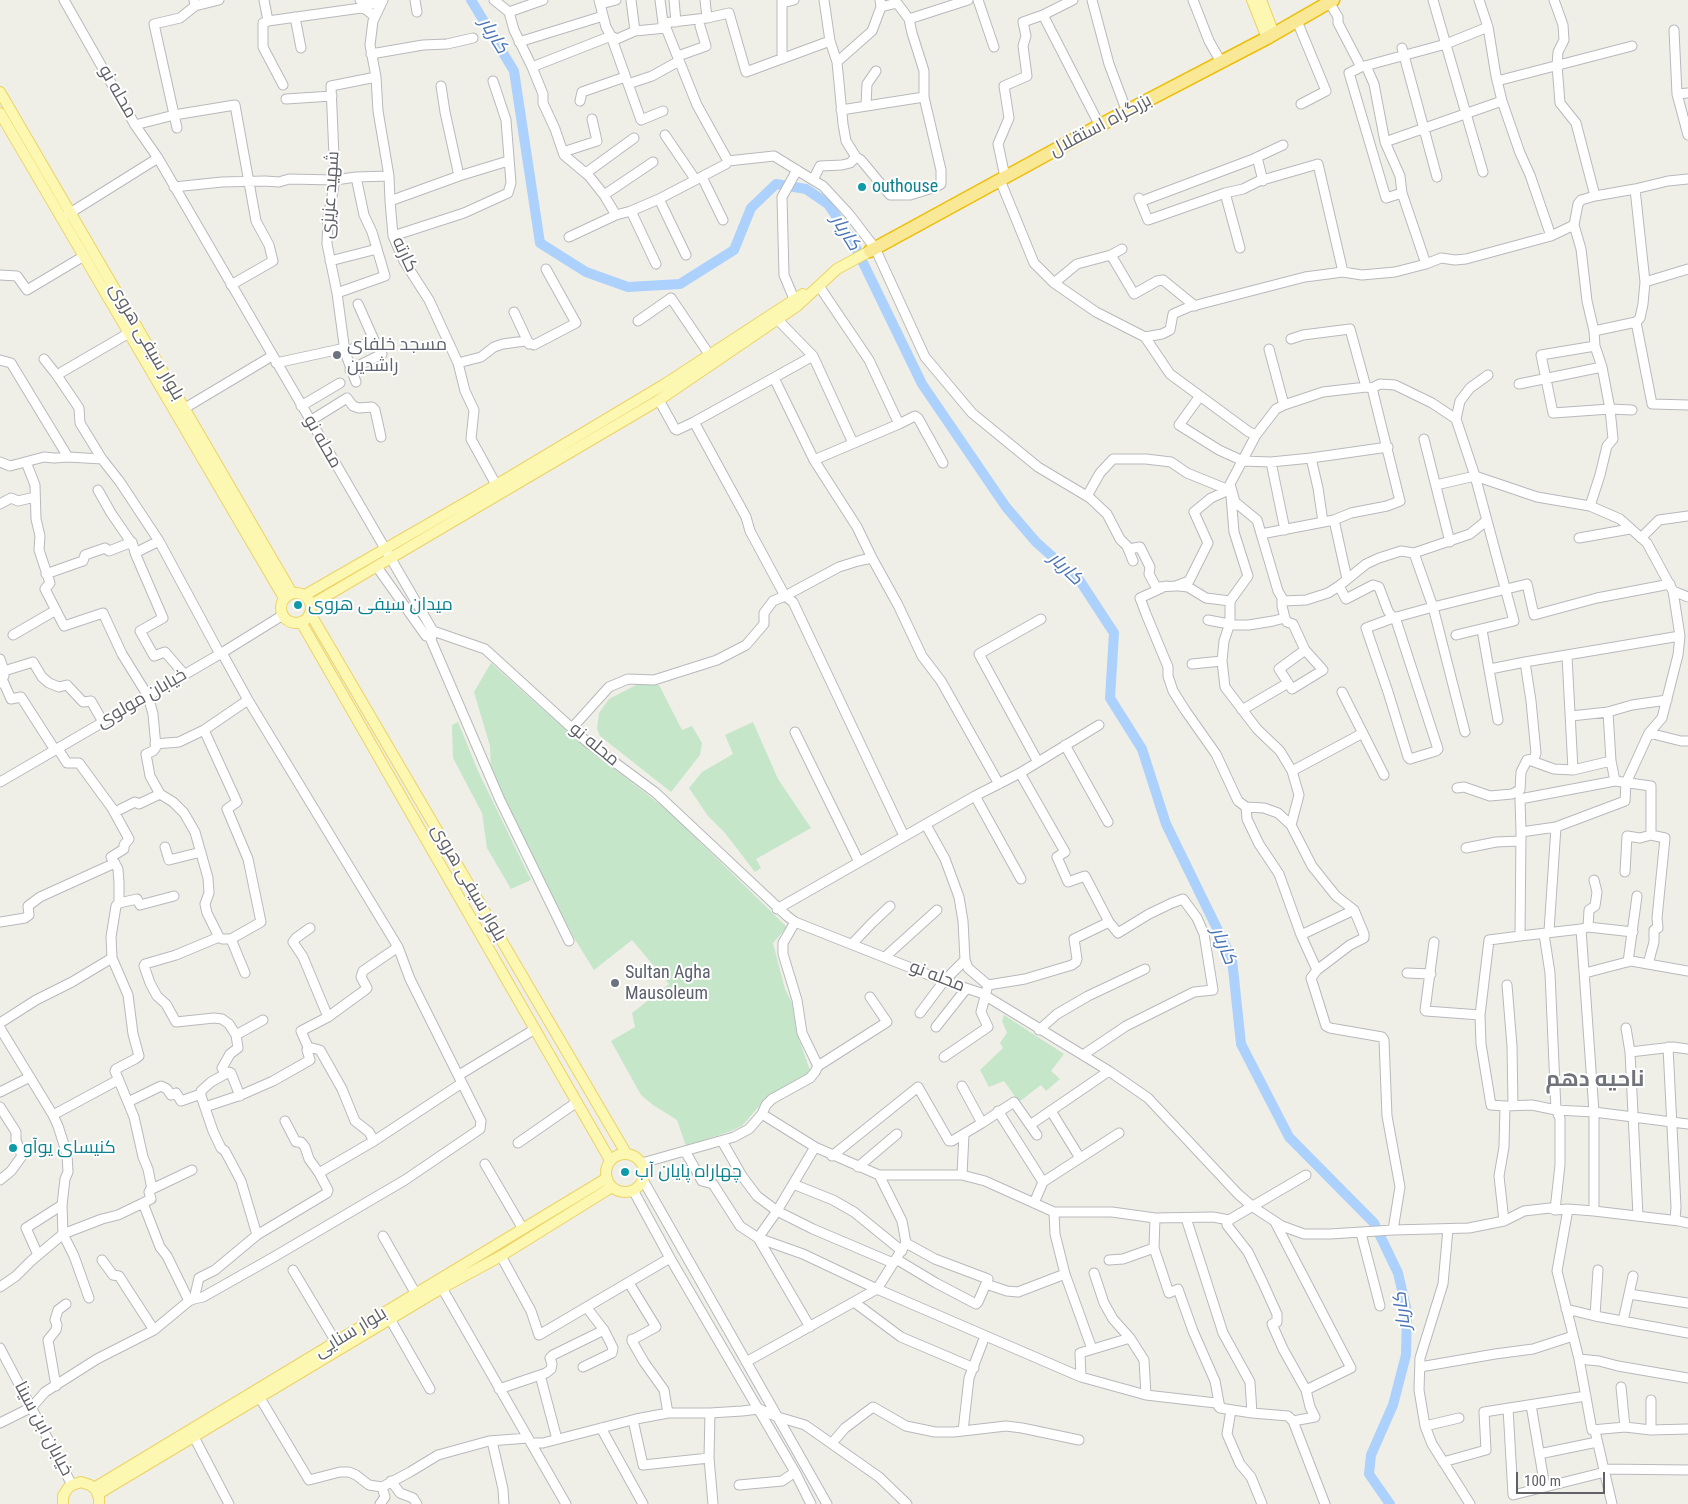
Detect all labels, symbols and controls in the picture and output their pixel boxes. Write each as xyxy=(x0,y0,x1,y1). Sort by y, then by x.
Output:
water label: کاربار xyxy=(473,14,513,58)
street label: محله نو xyxy=(93,62,141,122)
street label: بزرگراه استقلال xyxy=(1046,90,1156,162)
street label: شهید عزیزی xyxy=(317,150,345,240)
place label: outhouse xyxy=(872,176,938,198)
marker: outhouse xyxy=(856,181,868,193)
water label: کاربار xyxy=(825,211,865,255)
street label: کارته xyxy=(386,234,422,276)
street label: بلوار سیفی هروی xyxy=(104,280,188,404)
place label: مسجد خلفای راشدین xyxy=(347,334,447,376)
marker: مسجد خلفای راشدین xyxy=(331,349,343,361)
street label: محله نو xyxy=(298,412,346,472)
water label: کاربار xyxy=(1043,548,1087,590)
place label: میدان سیفی هروی xyxy=(308,594,453,616)
marker: میدان سیفی هروی xyxy=(292,599,304,611)
street label: خیابان مولوی xyxy=(93,665,191,733)
street label: محله نو xyxy=(565,718,623,772)
street label: بلوار سیفی هروی xyxy=(426,821,510,945)
water label: کاربار xyxy=(1205,924,1241,968)
street label: محله نو xyxy=(906,957,968,997)
place label: Sultan Agha Mausoleum xyxy=(625,962,711,1004)
marker: Sultan Agha Mausoleum xyxy=(609,977,621,989)
district label: ناحیه دهم xyxy=(1546,1067,1644,1093)
place label: کنیسای یوآو xyxy=(23,1137,116,1159)
marker: کنیسای یوآو xyxy=(7,1142,19,1154)
place label: چهاراه پایان آب xyxy=(635,1161,742,1183)
marker: چهاراه پایان آب xyxy=(619,1166,631,1178)
water label: کاربار xyxy=(1389,1291,1417,1331)
street label: بلوار سنایی xyxy=(311,1303,391,1363)
street label: خیابان ابن سینا xyxy=(9,1378,77,1480)
scale bar xyxy=(1518,1462,1607,1494)
text: 100 m xyxy=(1524,1472,1561,1490)

